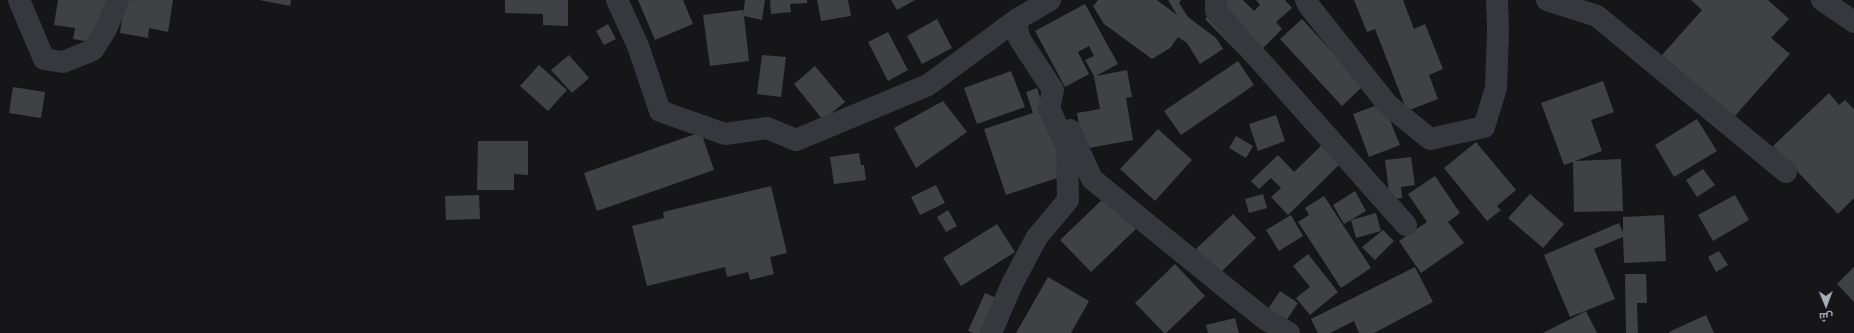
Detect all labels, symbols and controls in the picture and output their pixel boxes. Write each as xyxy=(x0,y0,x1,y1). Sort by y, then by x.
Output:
north arrow xyxy=(1806,285,1846,325)
text: ش xyxy=(1819,310,1833,324)

